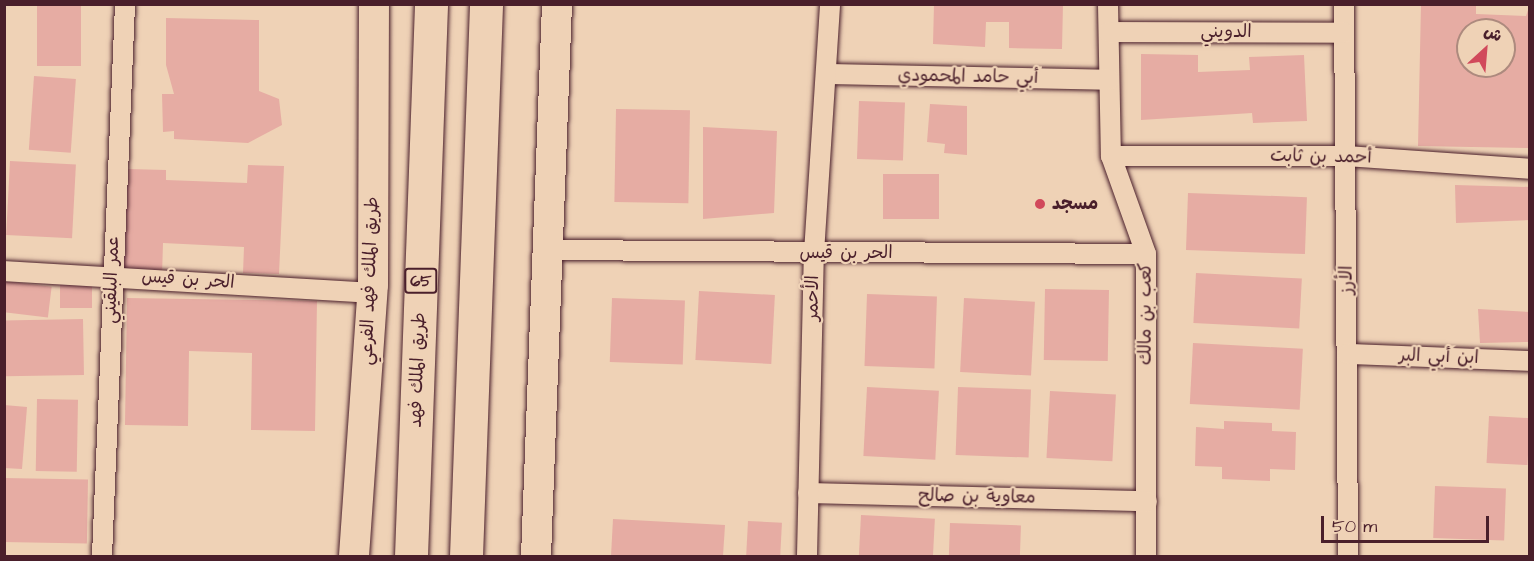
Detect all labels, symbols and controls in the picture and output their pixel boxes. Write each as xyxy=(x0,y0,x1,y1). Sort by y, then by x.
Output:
north arrow xyxy=(1456,18,1516,78)
text: ش xyxy=(1480,20,1506,47)
street label: الدويني xyxy=(1200,21,1252,43)
street label: أبي حامد المحمودي xyxy=(897,65,1039,89)
street label: أحمد بن ثابت xyxy=(1270,145,1372,169)
place label: مسجد xyxy=(1052,193,1098,215)
street label: طريق الملك فهد الفرعي xyxy=(356,196,384,366)
marker: مسجد xyxy=(1033,197,1047,211)
street label: عمر البلقيني xyxy=(100,236,124,324)
street label: الحر بن قيس xyxy=(799,242,893,264)
street label: كعب بن مالك xyxy=(1135,263,1157,365)
street label: الحر بن قيس xyxy=(141,266,235,294)
street label: الأرز xyxy=(1336,266,1358,294)
road number: 65 xyxy=(403,268,439,294)
street label: الأحمر xyxy=(802,275,824,321)
street label: طريق الملك فهد xyxy=(405,312,431,428)
street label: ابن أبي البر xyxy=(1399,345,1479,369)
street label: معاوية بن صالح xyxy=(918,485,1036,509)
scale bar xyxy=(1324,504,1492,542)
text: 50 m xyxy=(1332,514,1377,539)

